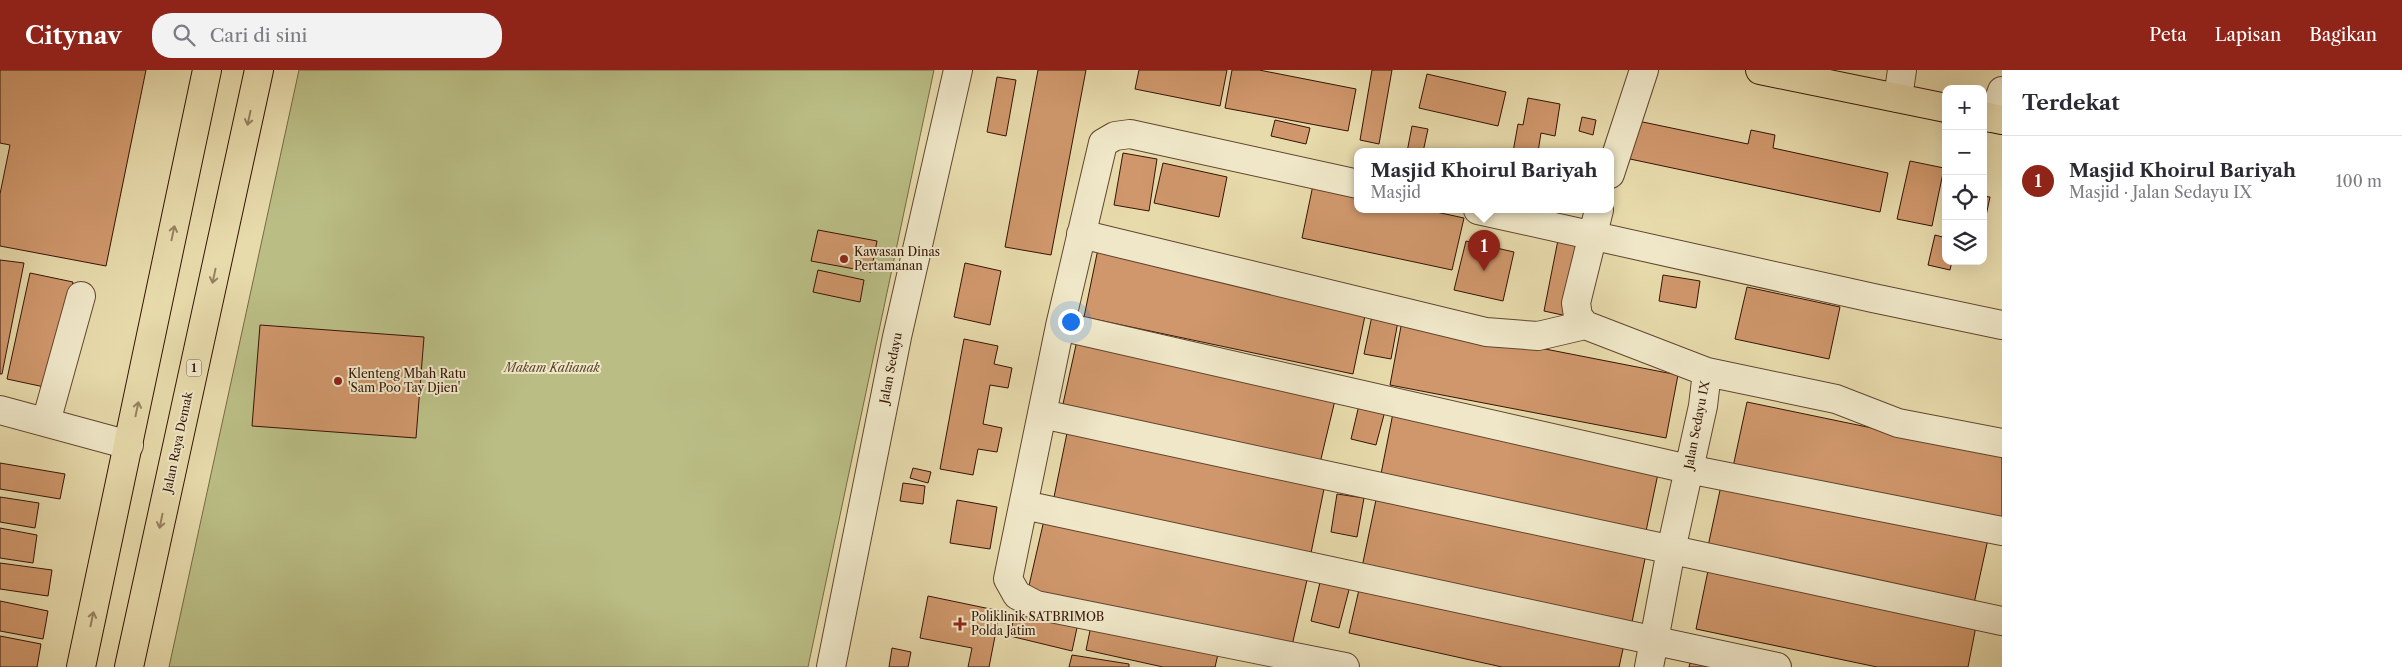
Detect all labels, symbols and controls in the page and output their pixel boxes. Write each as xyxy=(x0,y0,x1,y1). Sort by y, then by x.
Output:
search box xyxy=(152,13,502,58)
text: Citynav xyxy=(25,21,122,50)
icon: search xyxy=(170,21,198,49)
text: Cari di sini xyxy=(210,24,307,47)
text: Peta xyxy=(2149,24,2187,46)
text: Lapisan xyxy=(2215,24,2281,46)
text: Bagikan xyxy=(2309,24,2377,46)
map controls xyxy=(1942,85,1987,265)
button: + xyxy=(1942,85,1987,130)
text: Terdekat xyxy=(2022,90,2120,115)
one-way arrow xyxy=(244,109,253,125)
button: − xyxy=(1942,130,1987,175)
popup xyxy=(1354,148,1614,213)
text: Masjid Khoirul Bariyah xyxy=(1370,159,1598,182)
text: Masjid Khoirul Bariyah xyxy=(2069,159,2296,182)
text: 1 xyxy=(2034,171,2042,191)
text: 100 m xyxy=(2336,171,2382,191)
button: locate xyxy=(1942,175,1987,220)
text: Masjid xyxy=(1370,182,1421,202)
text: Masjid · Jalan Sedayu IX xyxy=(2069,182,2252,202)
button: layers xyxy=(1942,220,1987,265)
one-way arrow xyxy=(169,225,179,241)
pin: 1 xyxy=(1468,230,1500,271)
place label: Kawasan Dinas Pertamanan xyxy=(854,244,940,273)
marker: Kawasan Dinas Pertamanan xyxy=(838,253,850,265)
one-way arrow xyxy=(209,268,218,284)
your location xyxy=(1058,309,1084,335)
street label: Jalan Sedayu xyxy=(876,330,905,407)
road number: 1 xyxy=(186,360,202,376)
park label: Makam Kalianak xyxy=(502,360,601,375)
place label: Klenteng Mbah Ratu 'Sam Poo Tay Djien' xyxy=(348,366,467,395)
marker: Klenteng Mbah Ratu 'Sam Poo Tay Djien' xyxy=(332,375,344,387)
street label: Jalan Sedayu IX xyxy=(1680,379,1713,472)
street label: Jalan Raya Demak xyxy=(159,389,196,496)
one-way arrow xyxy=(132,402,142,418)
one-way arrow xyxy=(156,512,165,528)
place label: Poliklinik SATBRIMOB Polda Jatim xyxy=(971,609,1104,638)
one-way arrow xyxy=(87,612,97,628)
marker: Poliklinik SATBRIMOB Polda Jatim xyxy=(953,617,967,631)

